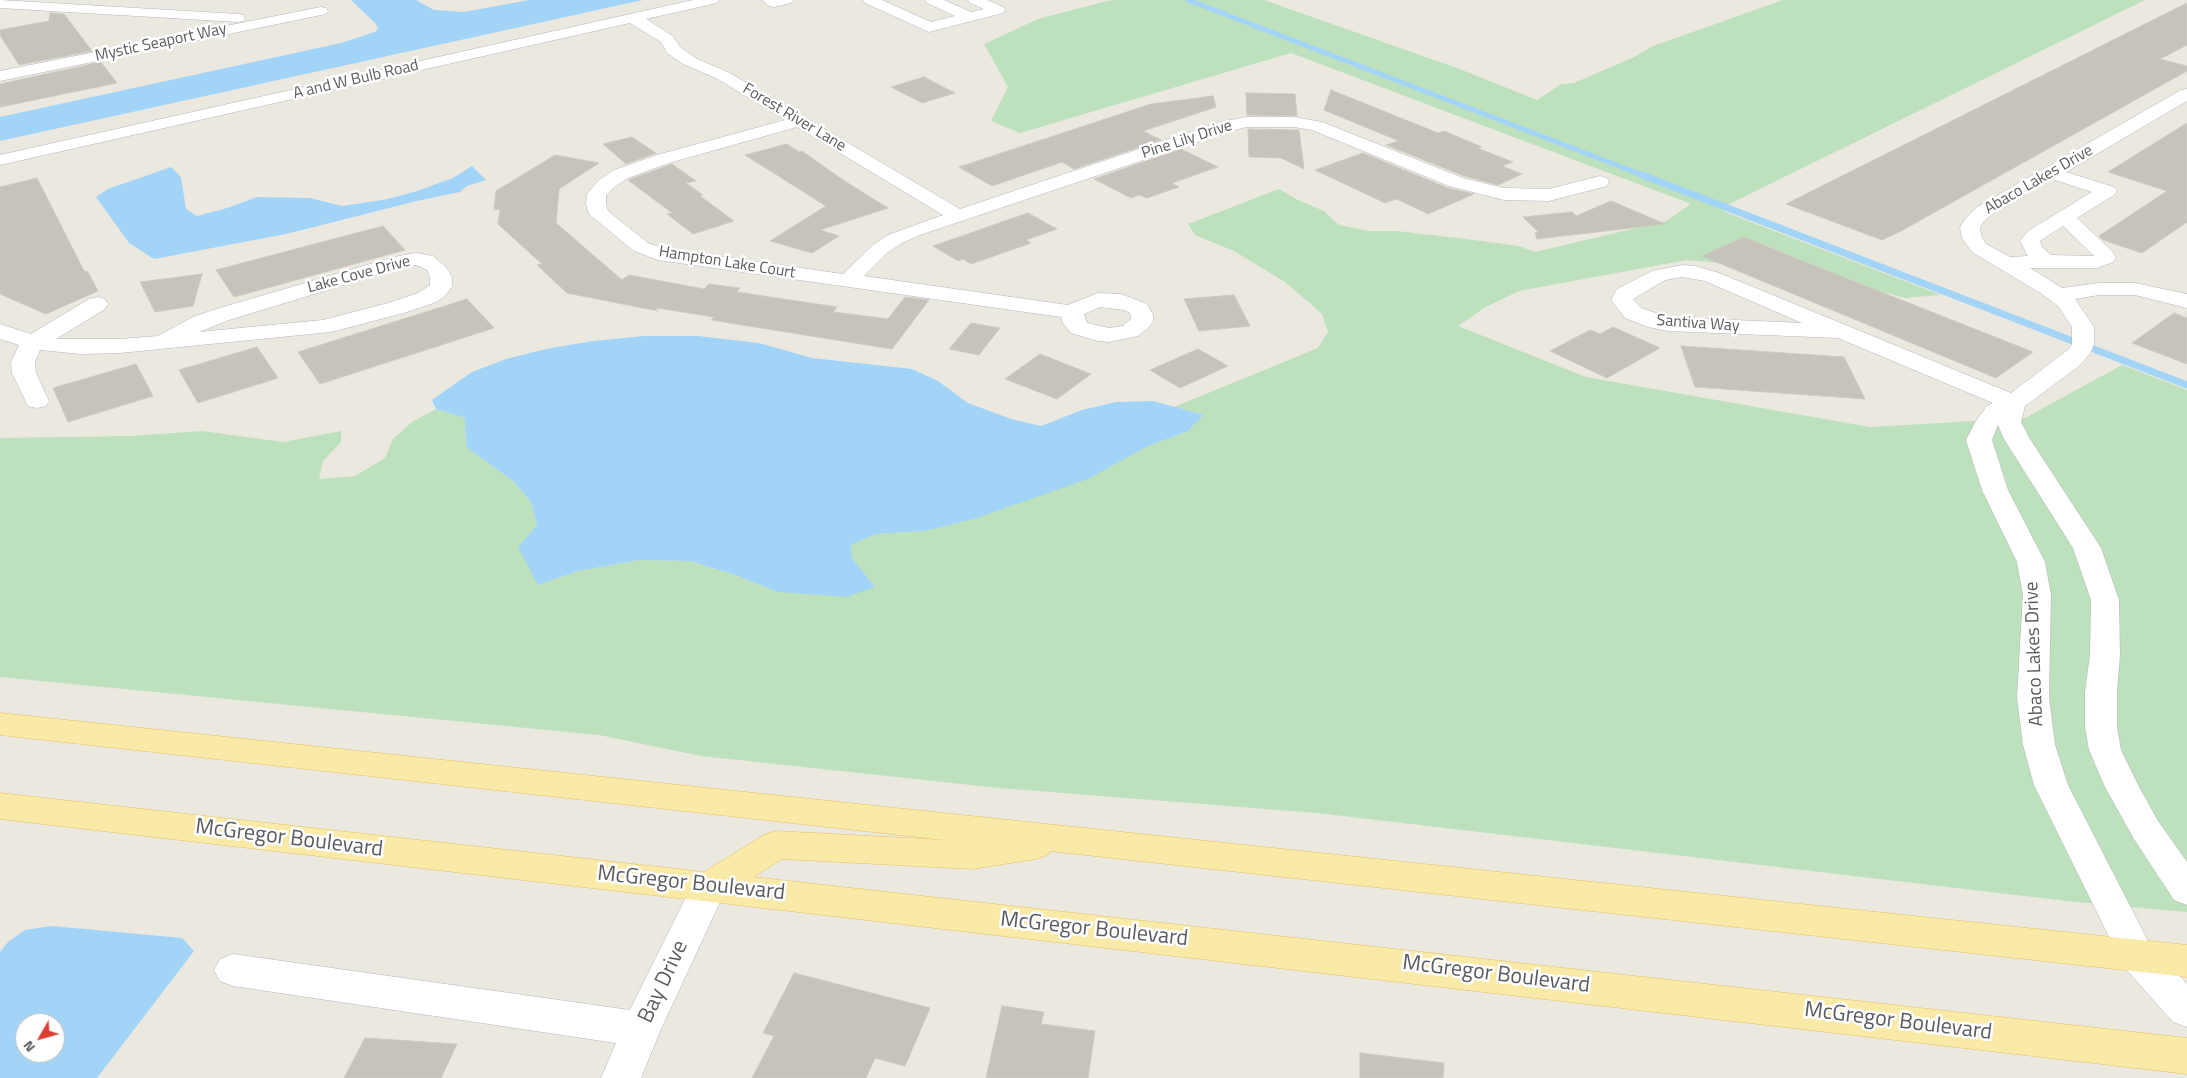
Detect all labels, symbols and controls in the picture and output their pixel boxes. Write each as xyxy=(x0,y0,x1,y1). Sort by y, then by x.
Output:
street label: Mystic Seaport Way xyxy=(93,20,229,66)
street label: A and W Bulb Road xyxy=(291,56,421,104)
street label: Forest River Lane xyxy=(739,80,849,156)
street label: Pine Lily Drive xyxy=(1139,116,1235,164)
street label: Abaco Lakes Drive xyxy=(1981,141,2097,219)
street label: Hampton Lake Court xyxy=(657,243,797,283)
street label: Lake Cove Drive xyxy=(305,252,413,298)
street label: Santiva Way xyxy=(1656,312,1740,336)
street label: Abaco Lakes Drive xyxy=(2021,581,2049,727)
street label: McGregor Boulevard xyxy=(194,814,384,864)
street label: McGregor Boulevard xyxy=(596,861,786,907)
street label: McGregor Boulevard xyxy=(999,907,1189,953)
street label: Bay Drive xyxy=(633,937,695,1027)
street label: McGregor Boulevard xyxy=(1401,950,1591,1000)
street label: McGregor Boulevard xyxy=(1803,997,1993,1047)
north arrow xyxy=(15,1013,65,1063)
text: N xyxy=(17,1037,40,1057)

